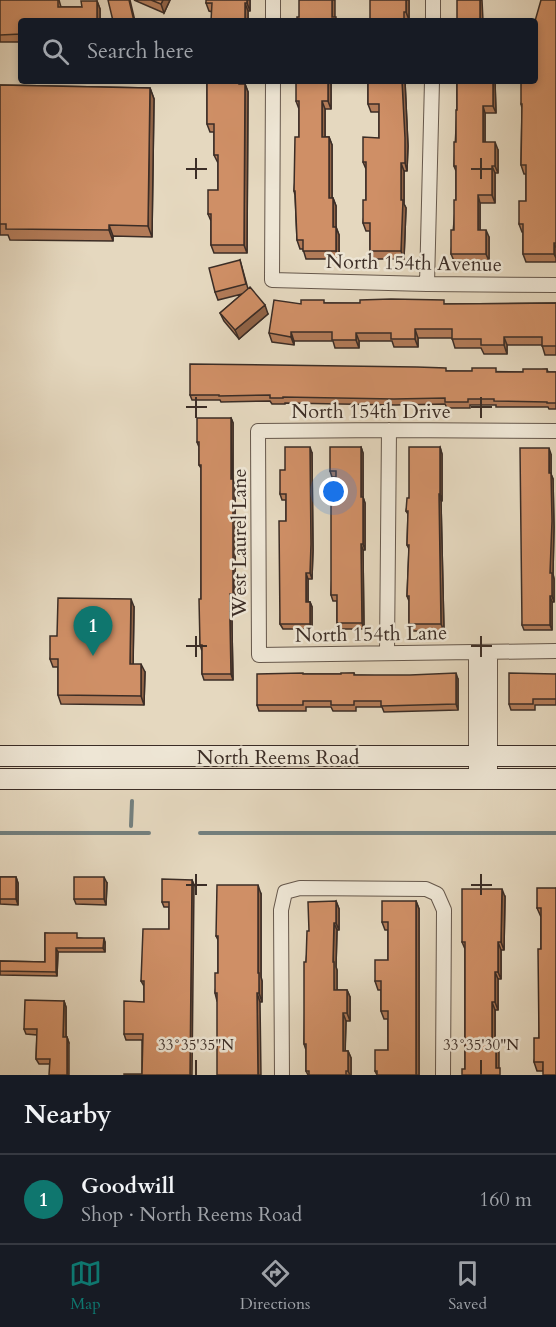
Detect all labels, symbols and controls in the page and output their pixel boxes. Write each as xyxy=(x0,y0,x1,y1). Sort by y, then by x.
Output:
search box xyxy=(18,18,538,84)
icon: search xyxy=(39,35,72,68)
text: Search here xyxy=(87,36,194,66)
street label: North 154th Avenue xyxy=(326,248,502,278)
street label: North 154th Drive xyxy=(291,398,451,425)
street label: West Laurel Lane xyxy=(226,468,253,619)
your location xyxy=(319,477,348,506)
pin: 1 xyxy=(74,606,112,656)
street label: North 154th Lane xyxy=(295,619,447,649)
street label: North Reems Road xyxy=(197,744,360,771)
text: 33°35'35"N xyxy=(158,1035,234,1055)
text: 33°35'30"N xyxy=(443,1035,519,1055)
text: Nearby xyxy=(24,1097,112,1132)
text: Goodwill xyxy=(81,1171,175,1201)
text: 1 xyxy=(38,1186,49,1213)
text: 160 m xyxy=(479,1186,532,1213)
text: Shop · North Reems Road xyxy=(81,1201,302,1228)
tab: Map xyxy=(69,1257,102,1315)
tab: Directions xyxy=(240,1257,310,1315)
tab: Saved xyxy=(448,1257,487,1315)

